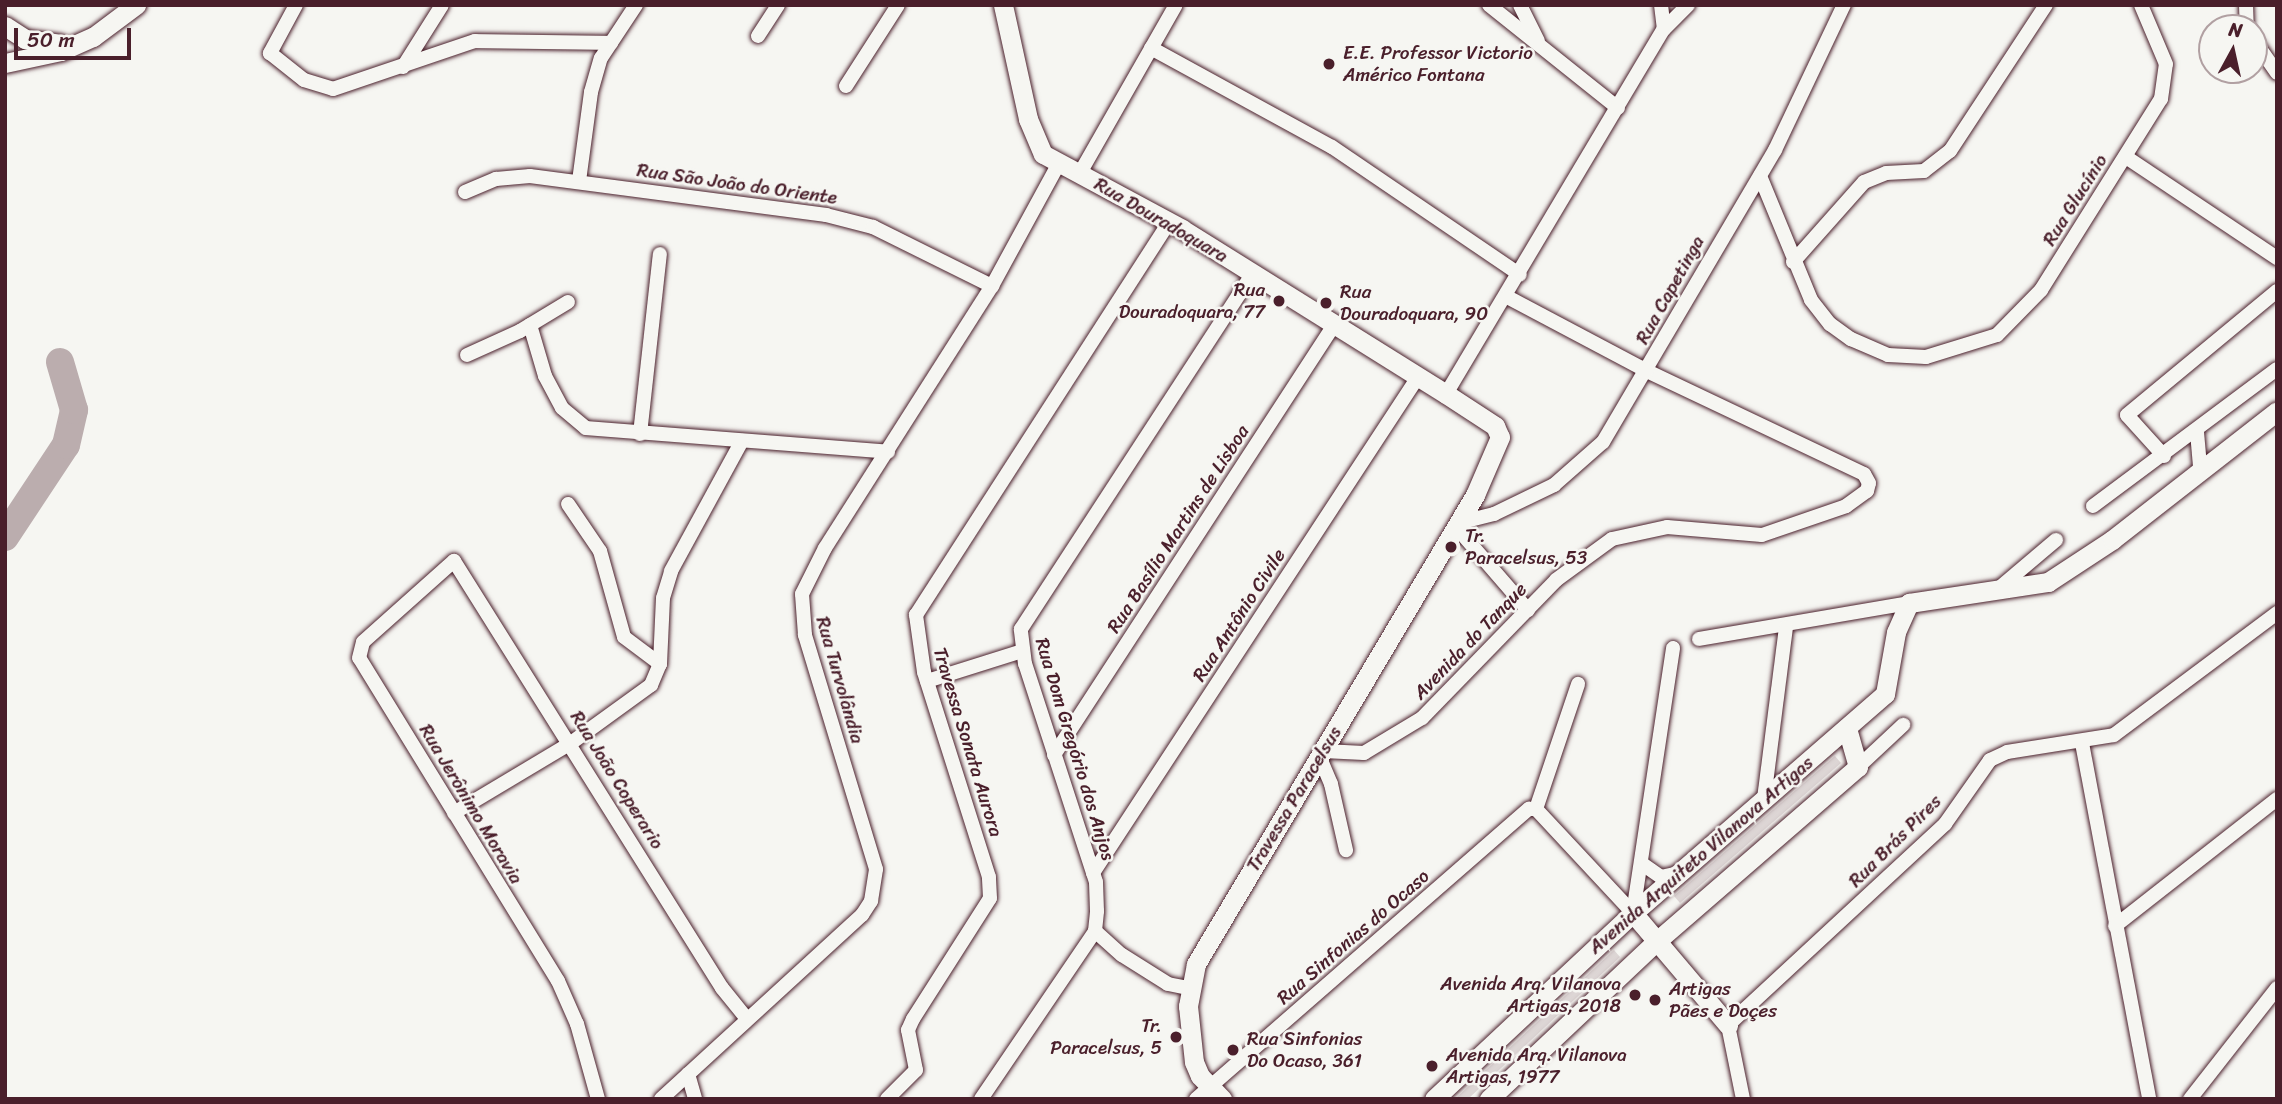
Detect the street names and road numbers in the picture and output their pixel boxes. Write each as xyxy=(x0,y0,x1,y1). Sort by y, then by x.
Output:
street label: Rua Glucínio xyxy=(2038,150,2112,250)
street label: Rua São João do Oriente xyxy=(636,159,838,209)
street label: Rua Douradoquara xyxy=(1090,172,1232,268)
street label: Rua Capetinga xyxy=(1631,232,1709,348)
street label: Rua Basílio Martins de Lisboa xyxy=(1102,421,1254,637)
street label: Rua Antônio Civile xyxy=(1188,545,1290,685)
street label: Avenida do Tanque xyxy=(1409,578,1531,704)
street label: Rua Turvolândia xyxy=(811,614,869,746)
street label: Rua Dom Gregório dos Anjos xyxy=(1030,635,1120,863)
street label: Travessa Sonata Aurora xyxy=(928,644,1008,840)
street label: Rua João Coperario xyxy=(565,706,669,854)
street label: Rua Jerônimo Moravia xyxy=(414,720,528,888)
street label: Travessa Paracelsus xyxy=(1242,722,1346,876)
street label: Avenida Arquiteto Vilanova Artigas xyxy=(1583,751,1819,959)
street label: Rua Brás Pires xyxy=(1844,790,1946,892)
street label: Rua Sinfonias do Ocaso xyxy=(1272,865,1434,1009)

